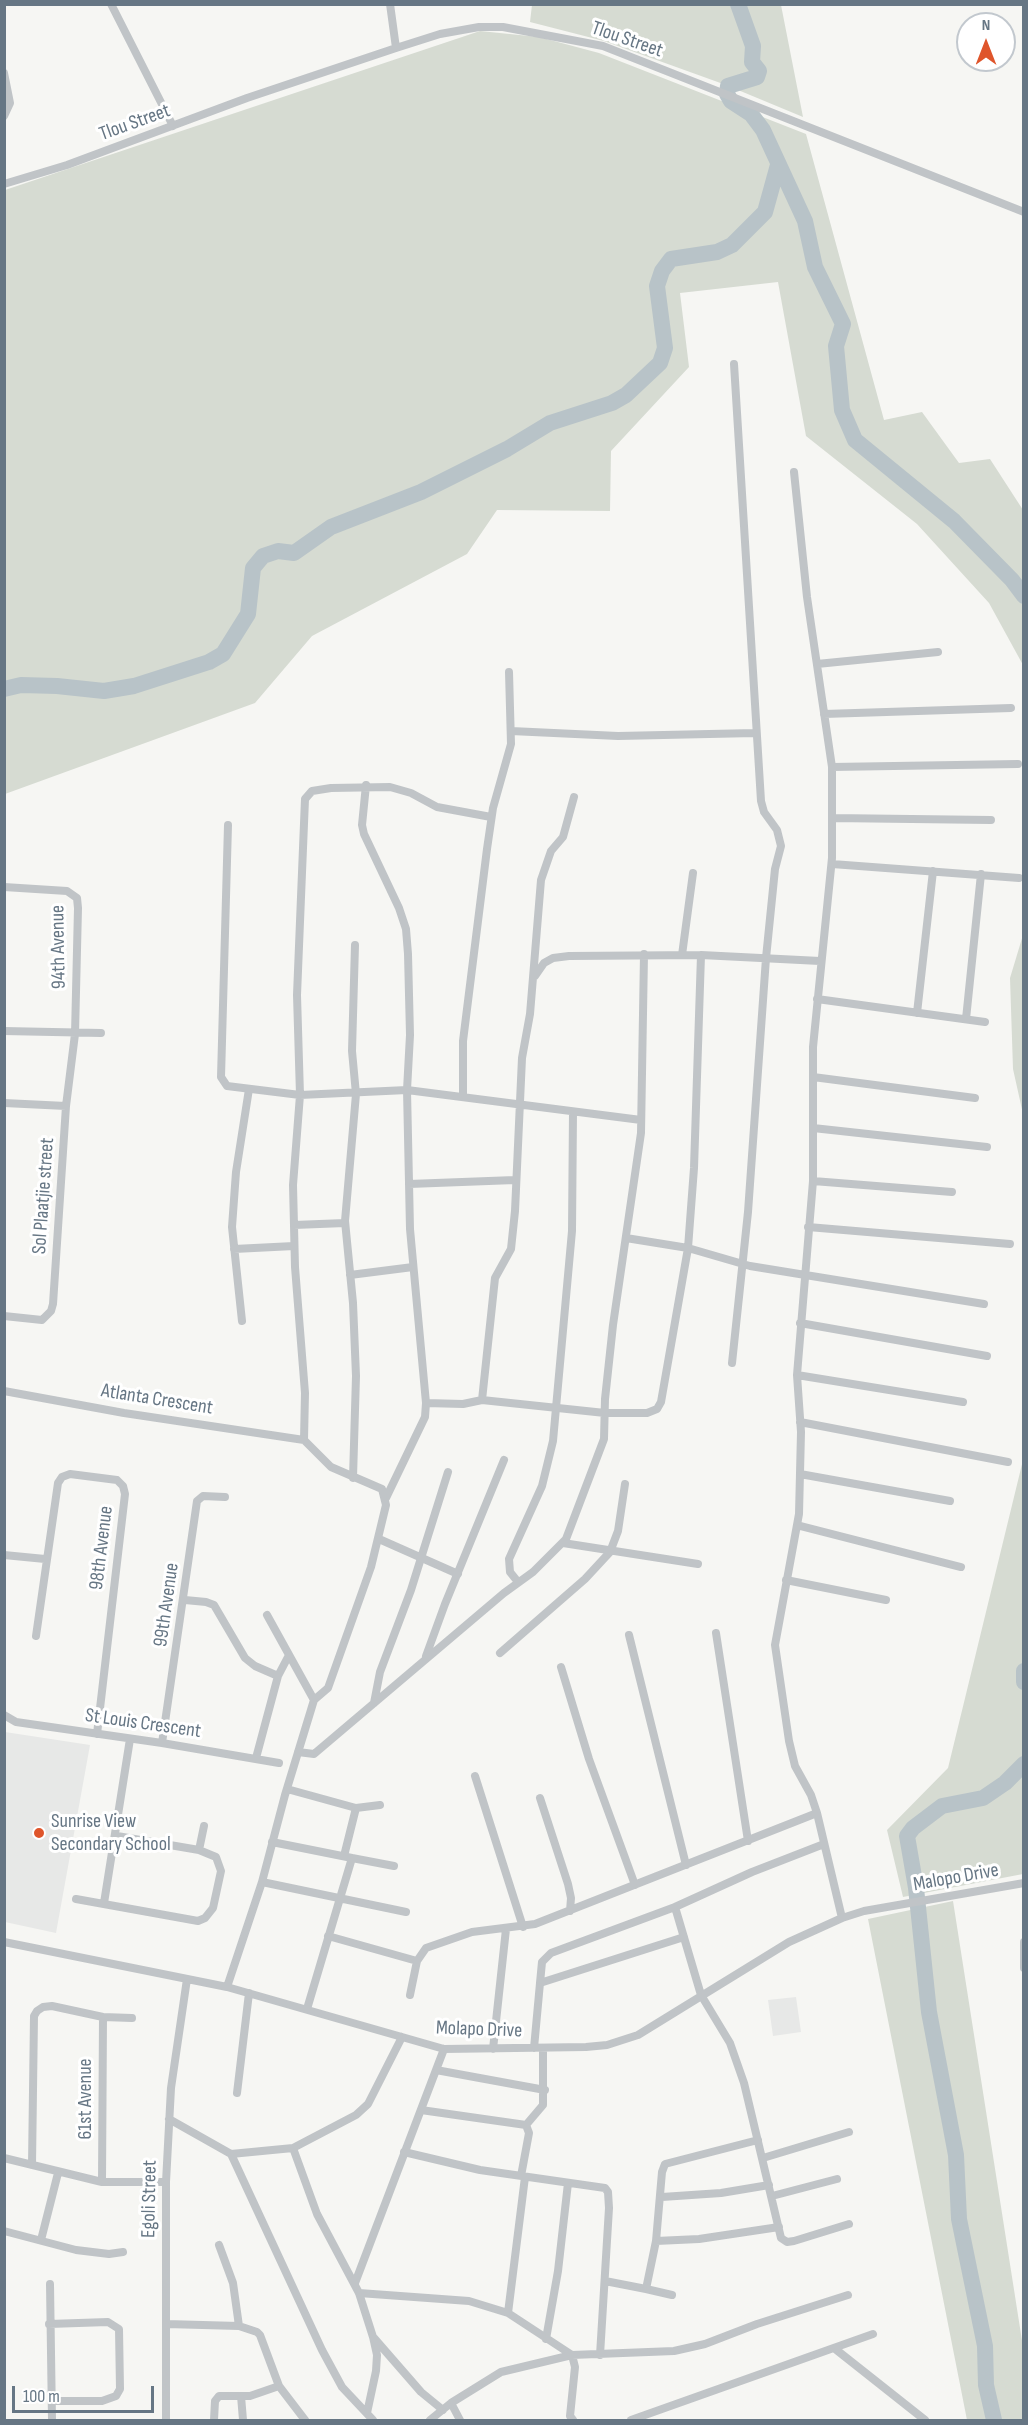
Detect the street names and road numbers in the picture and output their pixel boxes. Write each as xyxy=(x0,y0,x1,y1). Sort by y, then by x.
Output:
street label: Tlou Street xyxy=(588,17,666,63)
street label: Tlou Street xyxy=(96,99,174,147)
street label: 94th Avenue xyxy=(46,905,72,989)
street label: Sol Plaatjie street xyxy=(28,1137,60,1255)
street label: Atlanta Crescent xyxy=(99,1379,215,1421)
street label: 98th Avenue xyxy=(85,1505,119,1591)
street label: 99th Avenue xyxy=(149,1561,185,1649)
street label: St Louis Crescent xyxy=(84,1704,202,1744)
street label: Malopo Drive xyxy=(911,1859,1001,1897)
street label: Molapo Drive xyxy=(435,2017,523,2043)
street label: 61st Avenue xyxy=(74,2058,98,2140)
street label: Egoli Street xyxy=(137,2160,163,2238)

